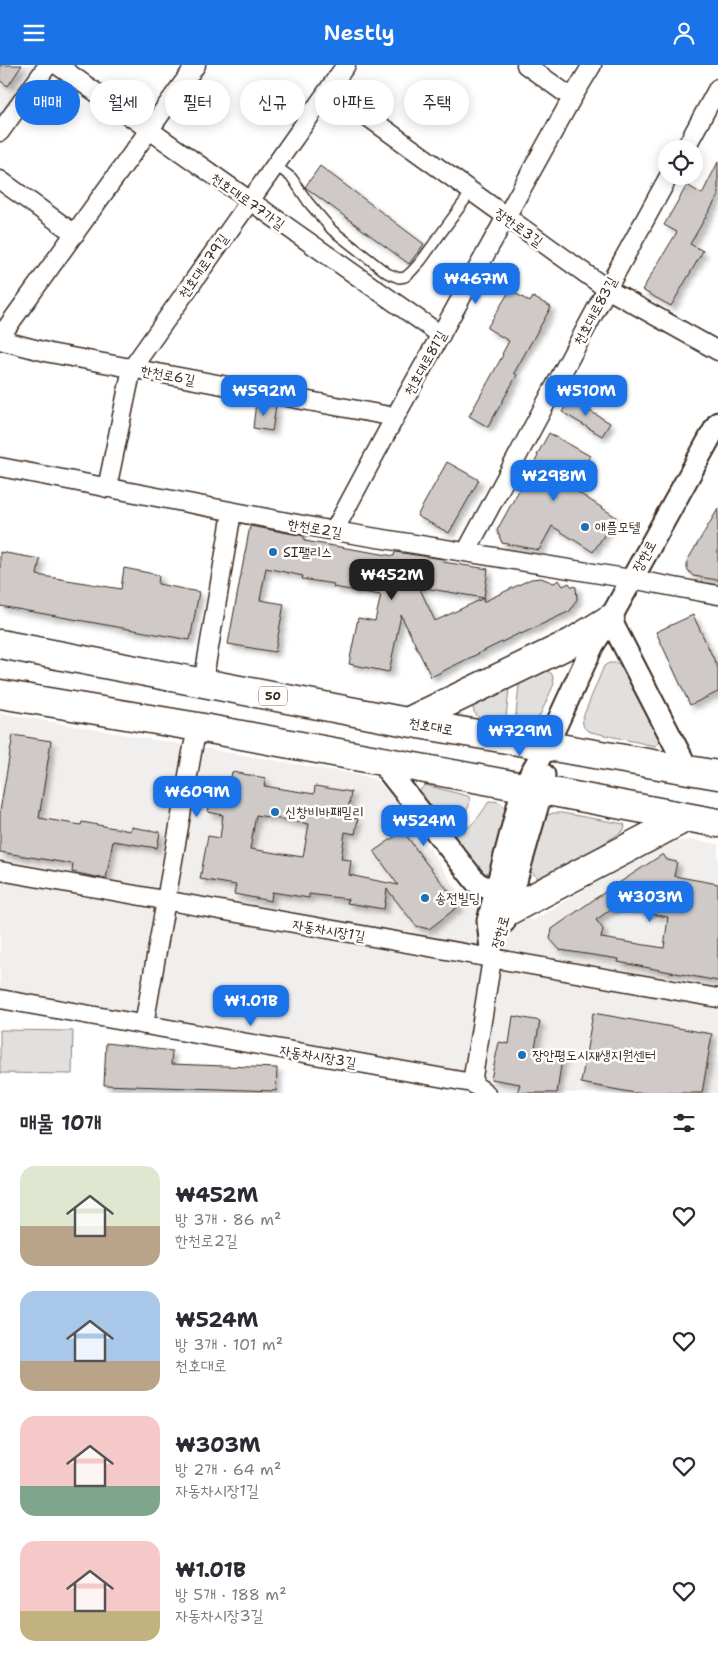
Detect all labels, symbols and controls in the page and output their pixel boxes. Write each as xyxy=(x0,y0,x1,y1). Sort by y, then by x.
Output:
text: Nestly xyxy=(323,18,395,47)
icon: menu xyxy=(20,19,48,47)
icon: person xyxy=(670,19,698,47)
chip: 매매 xyxy=(15,80,80,125)
chip: 월세 xyxy=(90,80,155,125)
chip: 필터 xyxy=(165,80,230,125)
chip: 신규 xyxy=(240,80,305,125)
chip: 아파트 xyxy=(315,80,394,125)
chip: 주택 xyxy=(404,80,469,125)
map controls xyxy=(658,140,703,185)
button: locate xyxy=(658,140,703,185)
street label: 천호대로77가길 xyxy=(207,169,289,234)
street label: 장한로3길 xyxy=(492,204,547,251)
street label: 천호대로79길 xyxy=(174,229,232,302)
pin: ₩467M xyxy=(441,263,511,305)
text: ₩467M xyxy=(444,268,508,289)
street label: 천호대로83길 xyxy=(569,273,621,348)
street label: 천호대로81길 xyxy=(400,327,451,399)
street label: 한천로6길 xyxy=(139,361,197,389)
pin: ₩592M xyxy=(229,375,299,417)
pin: ₩510M xyxy=(551,375,621,417)
text: ₩592M xyxy=(232,380,296,401)
text: ₩510M xyxy=(556,380,616,401)
pin: ₩298M xyxy=(519,459,589,502)
text: ₩298M xyxy=(522,465,586,486)
street label: 한천로2길 xyxy=(286,514,344,542)
place label: 애플모텔 xyxy=(595,518,641,536)
marker: 애플모텔 xyxy=(579,521,591,533)
street label: 장한로 xyxy=(628,537,660,575)
place label: SI팰리스 xyxy=(283,543,332,561)
marker: SI팰리스 xyxy=(267,546,279,558)
pin: ₩452M xyxy=(357,559,427,601)
text: ₩452M xyxy=(360,564,424,585)
road number: 50 xyxy=(259,687,287,705)
street label: 천호대로 xyxy=(407,713,455,739)
pin: ₩729M xyxy=(485,715,555,757)
text: ₩729M xyxy=(488,720,552,741)
pin: ₩609M xyxy=(162,775,232,818)
text: ₩609M xyxy=(164,781,230,802)
place label: 신창비바패밀리 xyxy=(285,803,364,821)
pin: ₩524M xyxy=(389,805,459,847)
marker: 신창비바패밀리 xyxy=(269,806,281,818)
text: ₩524M xyxy=(392,810,456,831)
pin: ₩303M xyxy=(615,881,685,923)
text: ₩303M xyxy=(617,886,683,907)
place label: 송전빌딩 xyxy=(435,889,480,907)
marker: 송전빌딩 xyxy=(419,892,431,904)
street label: 장한로 xyxy=(487,913,513,951)
street label: 자동차시장1길 xyxy=(291,915,367,945)
pin: ₩1.01B xyxy=(210,985,292,1027)
text: ₩1.01B xyxy=(224,990,278,1011)
street label: 자동차시장3길 xyxy=(278,1040,358,1072)
place label: 장안평도시재생지원센터 xyxy=(532,1046,656,1064)
marker: 장안평도시재생지원센터 xyxy=(516,1049,528,1061)
text: 매물 10개 xyxy=(20,1109,102,1137)
icon: filters xyxy=(670,1109,698,1137)
text: ₩452M xyxy=(175,1181,258,1209)
icon: home xyxy=(60,1186,120,1246)
icon: heart xyxy=(670,1202,698,1230)
text: 방 3개 · 86 m² xyxy=(175,1209,281,1230)
text: 한천로2길 xyxy=(175,1230,238,1251)
text: ₩524M xyxy=(175,1306,258,1334)
icon: home xyxy=(60,1311,120,1371)
icon: heart xyxy=(670,1327,698,1355)
text: 방 3개 · 101 m² xyxy=(175,1334,283,1355)
text: 천호대로 xyxy=(175,1355,227,1376)
text: ₩303M xyxy=(175,1431,261,1459)
icon: home xyxy=(60,1436,120,1496)
icon: heart xyxy=(670,1452,698,1480)
text: 방 2개 · 64 m² xyxy=(175,1459,281,1480)
text: 자동차시장1길 xyxy=(175,1480,259,1501)
text: ₩1.01B xyxy=(175,1556,246,1584)
icon: home xyxy=(60,1561,120,1621)
icon: heart xyxy=(670,1577,698,1605)
text: 방 5개 · 188 m² xyxy=(175,1584,287,1605)
text: 자동차시장3길 xyxy=(175,1605,263,1626)

